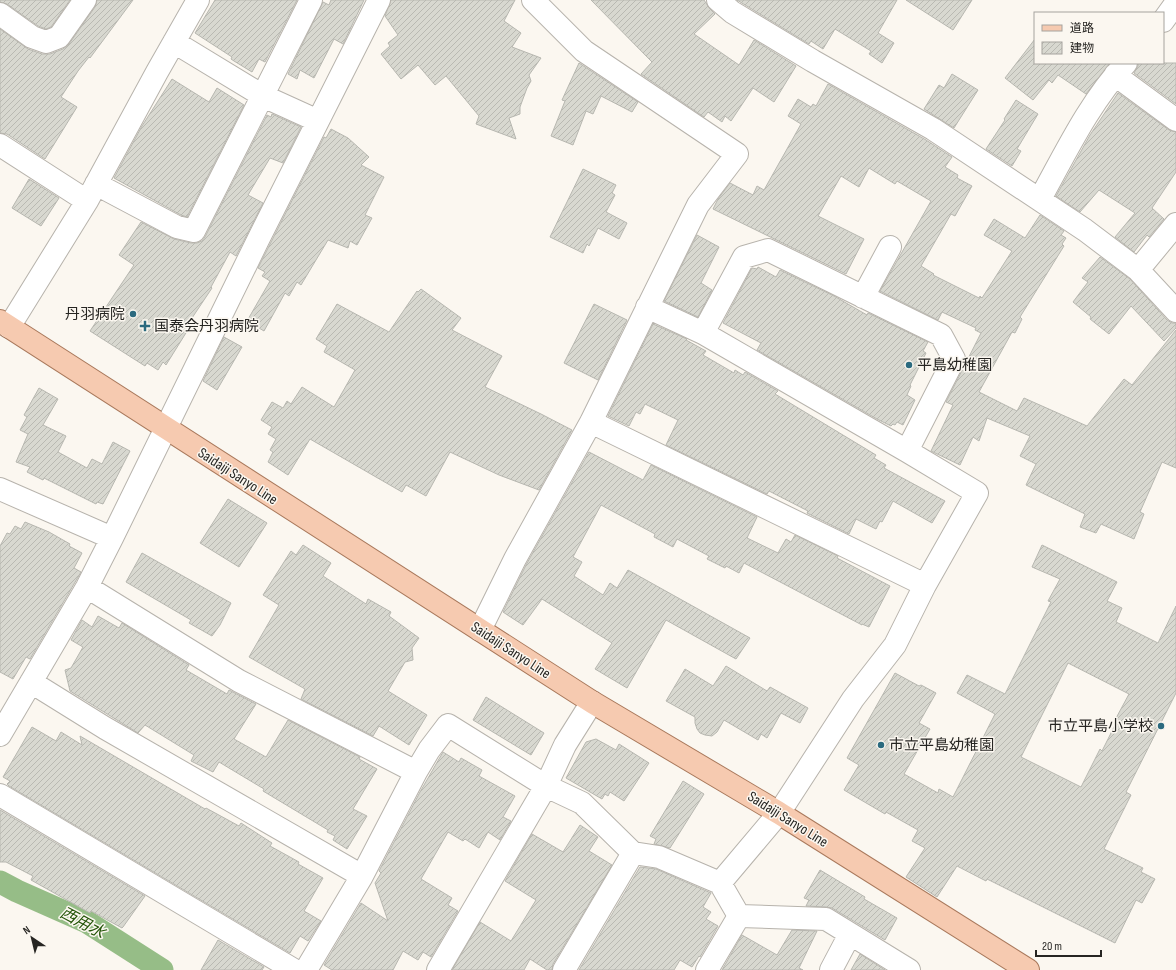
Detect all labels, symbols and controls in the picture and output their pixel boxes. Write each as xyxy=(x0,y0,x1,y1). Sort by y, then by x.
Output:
legend xyxy=(1034,12,1164,64)
text: 道路 xyxy=(1070,21,1094,36)
text: 建物 xyxy=(1070,41,1094,56)
place label: 丹羽病院 xyxy=(65,305,125,324)
marker: 丹羽病院 xyxy=(128,309,138,319)
place label: 国泰会丹羽病院 xyxy=(154,317,259,336)
marker: 国泰会丹羽病院 xyxy=(139,320,151,332)
place label: 平島幼稚園 xyxy=(917,356,992,375)
marker: 平島幼稚園 xyxy=(904,360,914,370)
street label: Saidaiji Sanyo Line xyxy=(194,444,281,509)
street label: Saidaiji Sanyo Line xyxy=(467,618,554,683)
place label: 市立平島小学校 xyxy=(1048,717,1153,736)
marker: 市立平島小学校 xyxy=(1156,721,1166,731)
place label: 市立平島幼稚園 xyxy=(889,736,994,755)
marker: 市立平島幼稚園 xyxy=(876,740,886,750)
street label: Saidaiji Sanyo Line xyxy=(744,787,831,852)
water label: 西用水 xyxy=(57,904,110,944)
north arrow xyxy=(12,918,52,958)
text: N xyxy=(20,923,33,937)
scale bar xyxy=(1036,932,1101,958)
text: 20 m xyxy=(1042,939,1062,954)

